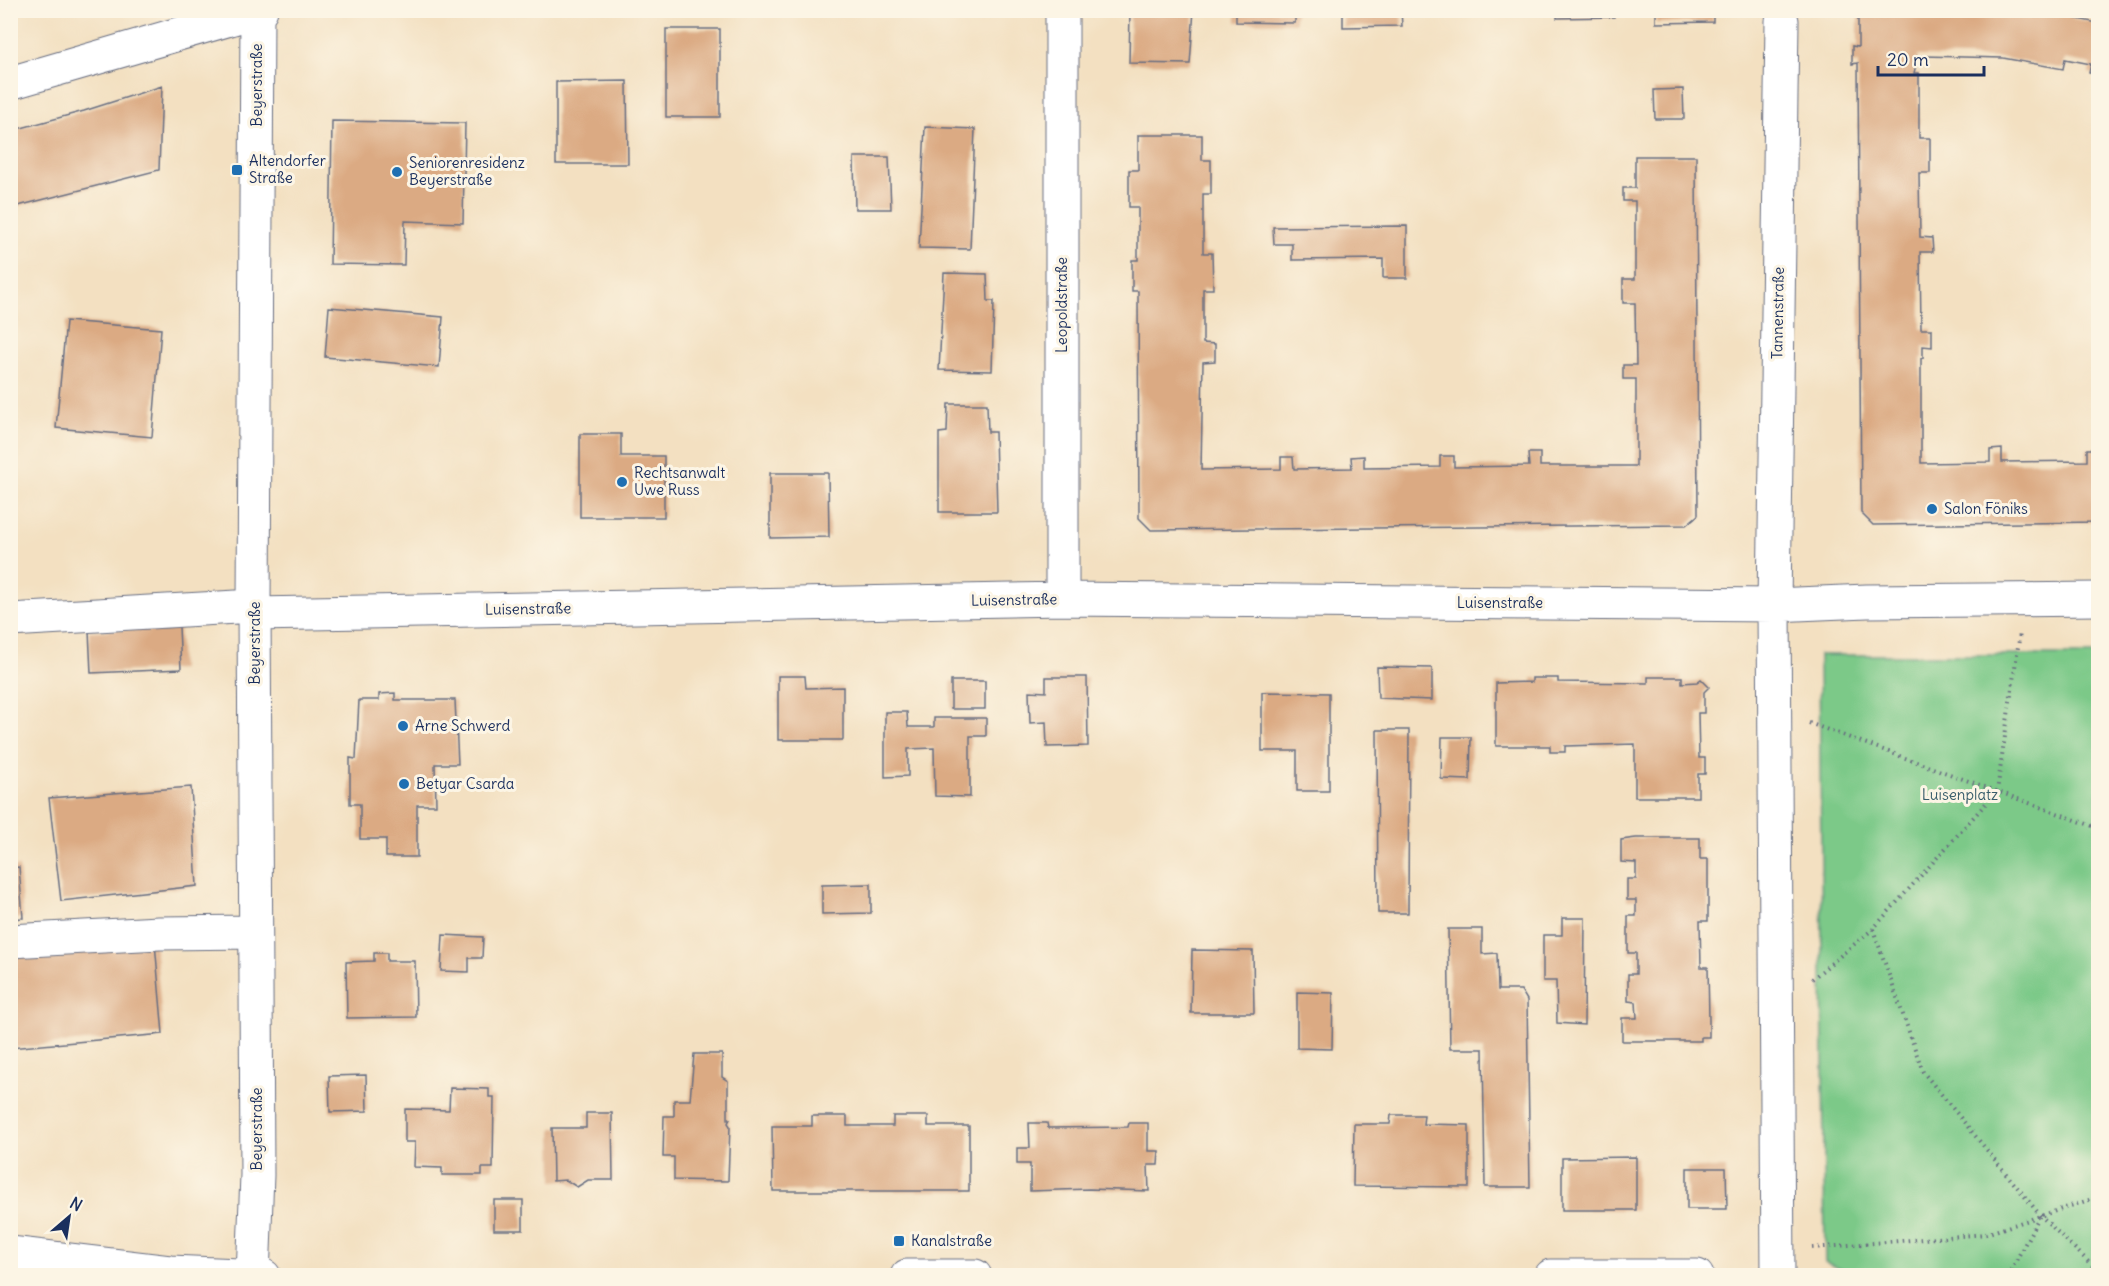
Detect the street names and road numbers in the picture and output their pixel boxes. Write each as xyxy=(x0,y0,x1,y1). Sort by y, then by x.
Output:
street label: Beyerstraße xyxy=(247,43,266,127)
street label: Leopoldstraße xyxy=(1052,257,1071,353)
street label: Tannenstraße xyxy=(1767,267,1788,359)
street label: Luisenstraße xyxy=(971,589,1057,610)
street label: Luisenstraße xyxy=(1457,593,1543,612)
street label: Luisenstraße xyxy=(485,598,571,619)
street label: Beyerstraße xyxy=(245,601,264,685)
street label: Beyerstraße xyxy=(247,1087,266,1171)

